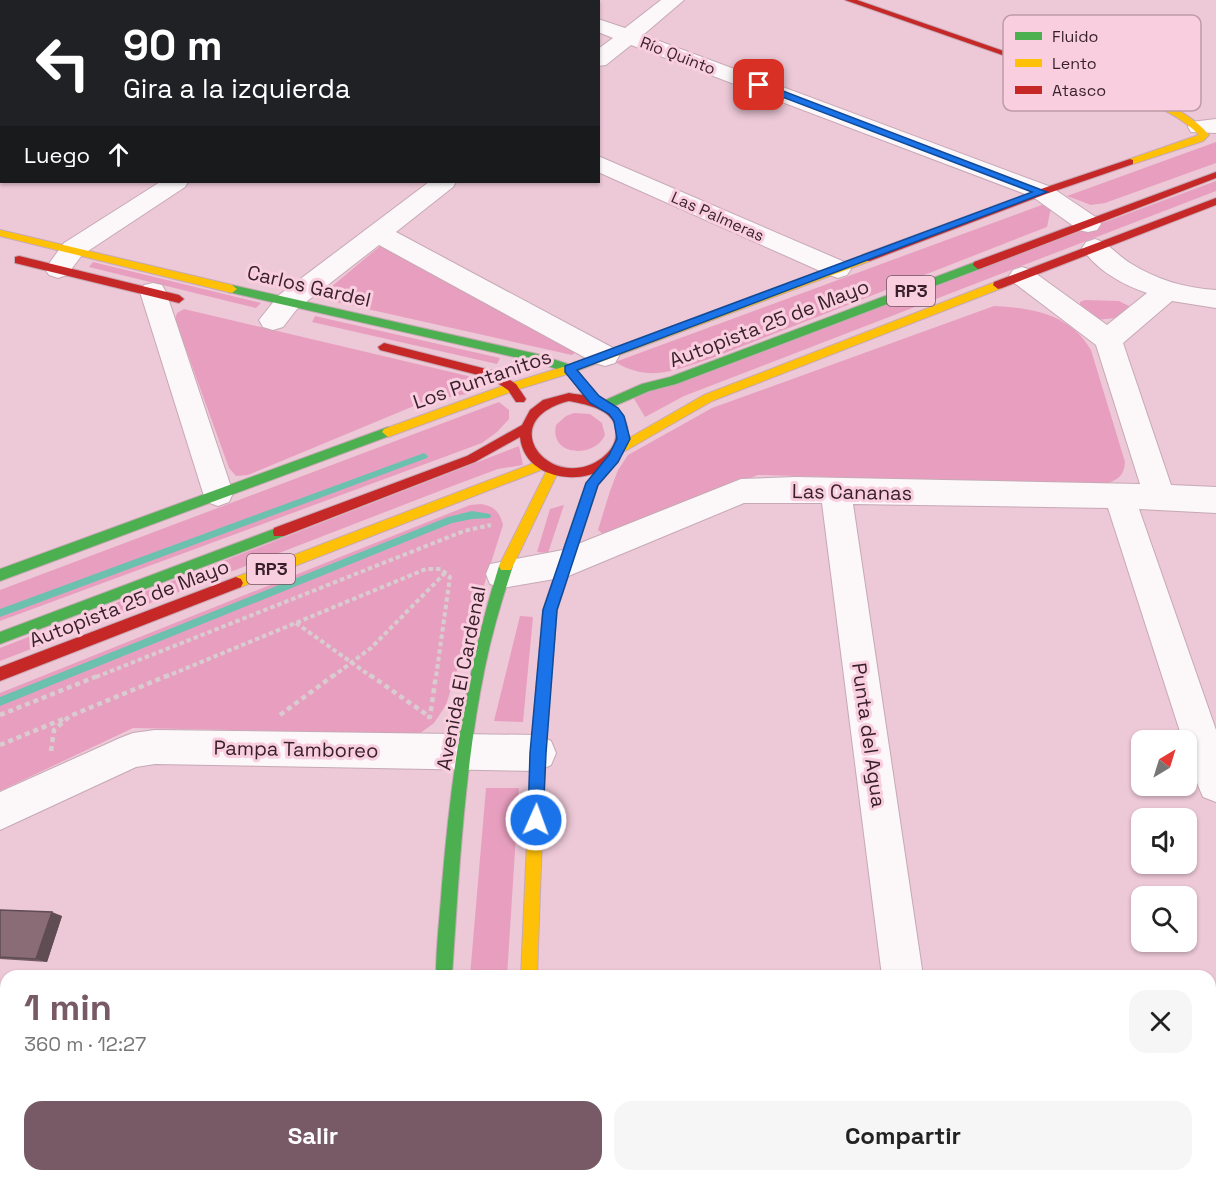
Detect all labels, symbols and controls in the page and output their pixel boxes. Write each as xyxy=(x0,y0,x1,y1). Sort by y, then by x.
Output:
legend xyxy=(1003,15,1201,111)
text: 90 m xyxy=(123,19,223,72)
icon: left xyxy=(24,24,102,102)
text: Fluido xyxy=(1052,26,1098,47)
street label: Río Quinto xyxy=(637,32,718,79)
text: Lento xyxy=(1052,53,1097,74)
pin xyxy=(733,59,784,110)
icon: arrive xyxy=(742,68,775,101)
text: Gira a la izquierda xyxy=(123,71,350,106)
text: Atasco xyxy=(1052,80,1106,101)
icon: ahead xyxy=(102,138,135,171)
text: Luego xyxy=(24,141,90,169)
street label: Las Palmeras xyxy=(668,187,768,246)
street label: Carlos Gardel xyxy=(245,259,373,313)
street label: Autopista 25 de Mayo xyxy=(665,273,873,373)
road number: RP3 xyxy=(887,276,935,306)
street label: Los Puntanitos xyxy=(409,343,555,415)
street label: Las Cananas xyxy=(792,478,912,506)
street label: Autopista 25 de Mayo xyxy=(25,553,233,653)
road number: RP3 xyxy=(247,554,295,584)
street label: Avenida El Cardenal xyxy=(430,584,492,772)
street label: Punta del Agua xyxy=(846,661,892,809)
north arrow xyxy=(1131,730,1197,796)
map controls xyxy=(1131,730,1197,952)
street label: Pampa Tamboreo xyxy=(213,735,379,763)
position arrow xyxy=(504,788,568,852)
button: sound xyxy=(1131,808,1197,874)
button: search xyxy=(1131,886,1197,952)
text: 1 min xyxy=(24,985,112,1031)
button: close xyxy=(1129,990,1192,1053)
text: 360 m · 12:27 xyxy=(24,1031,146,1057)
button: Salir xyxy=(24,1101,602,1170)
button: Compartir xyxy=(614,1101,1192,1170)

